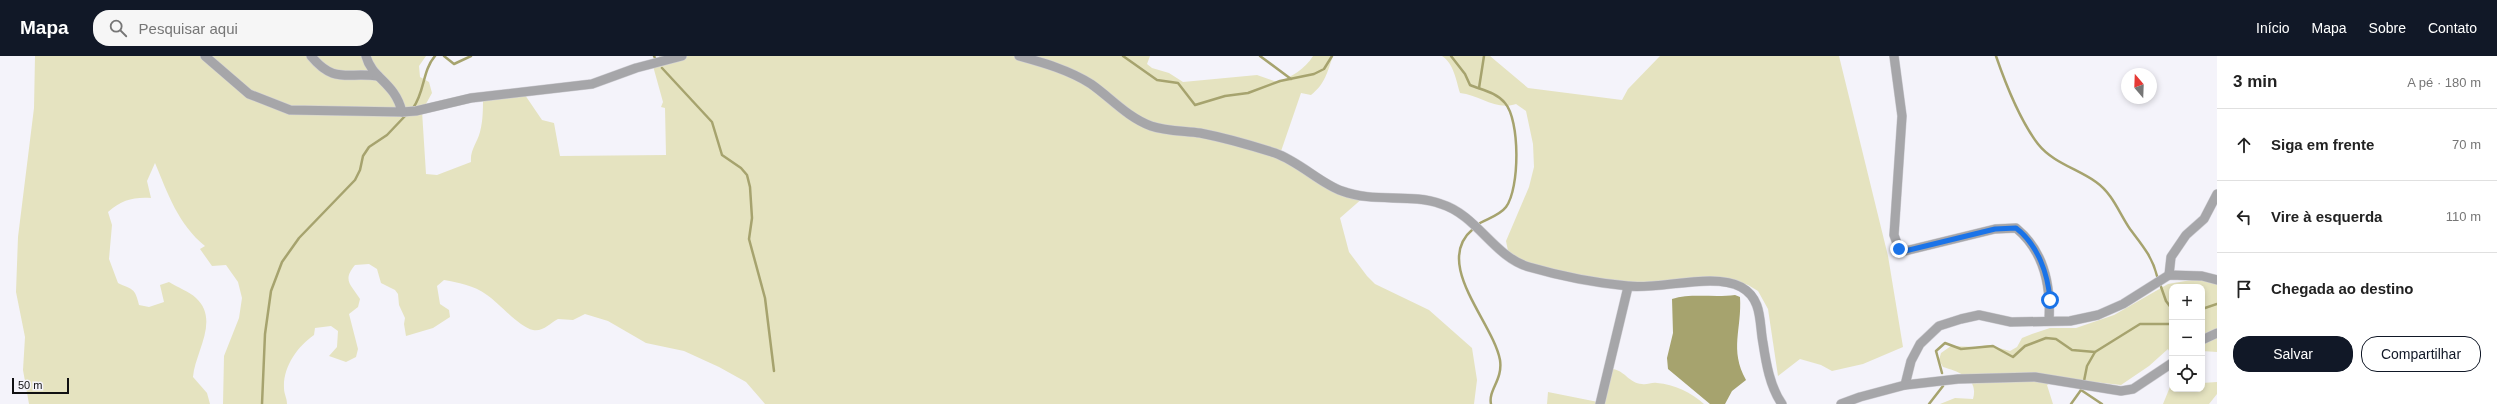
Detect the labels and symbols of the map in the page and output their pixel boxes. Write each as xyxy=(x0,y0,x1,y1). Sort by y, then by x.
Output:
north arrow xyxy=(2121,68,2157,104)
route end xyxy=(1890,240,1908,258)
route start xyxy=(2041,291,2059,309)
scale bar xyxy=(12,376,69,395)

